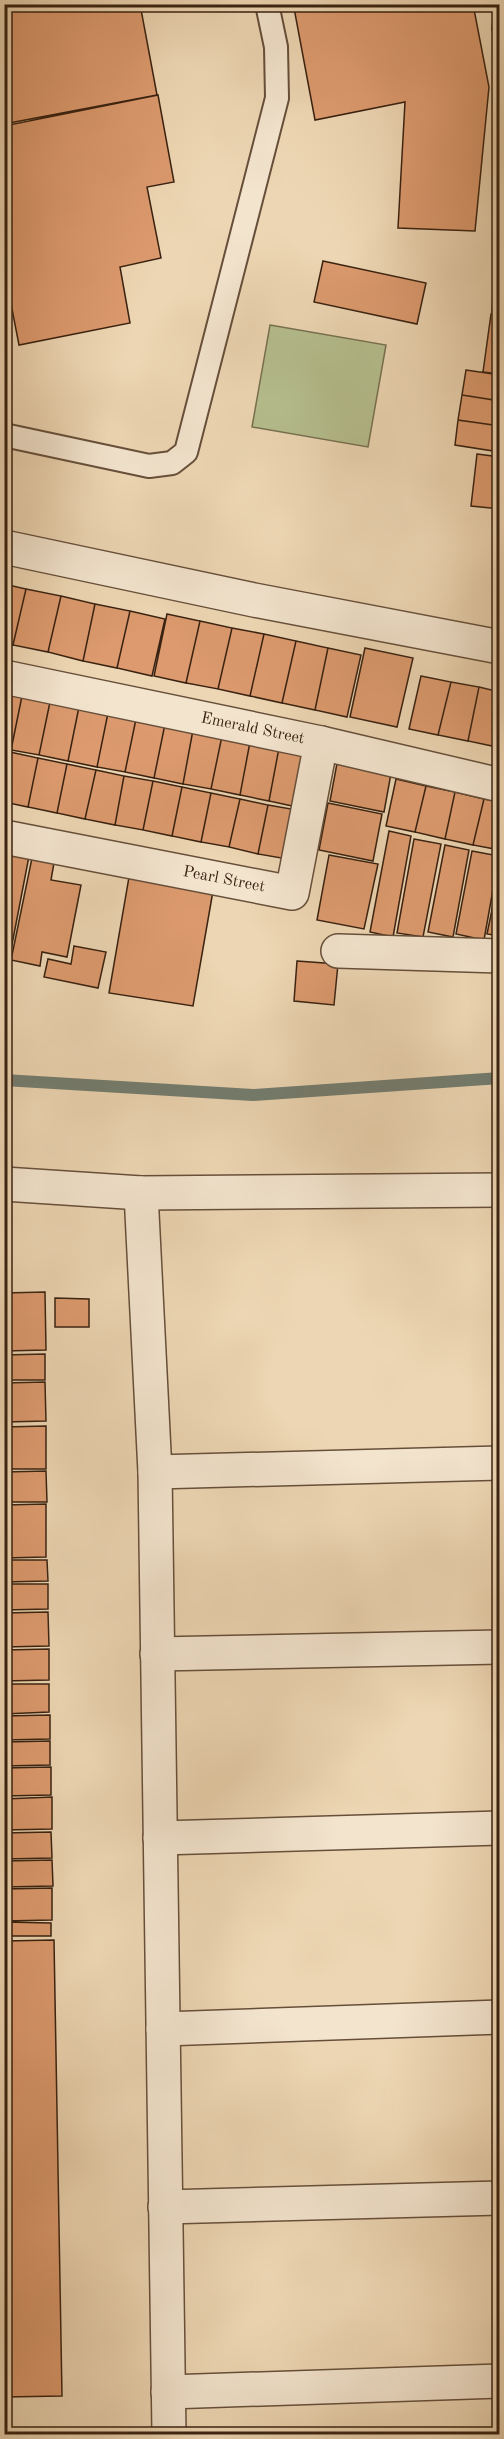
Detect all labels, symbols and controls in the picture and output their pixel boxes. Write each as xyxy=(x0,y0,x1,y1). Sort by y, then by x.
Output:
street label: Emerald Street xyxy=(200,710,306,747)
street label: Pearl Street xyxy=(182,864,267,896)

